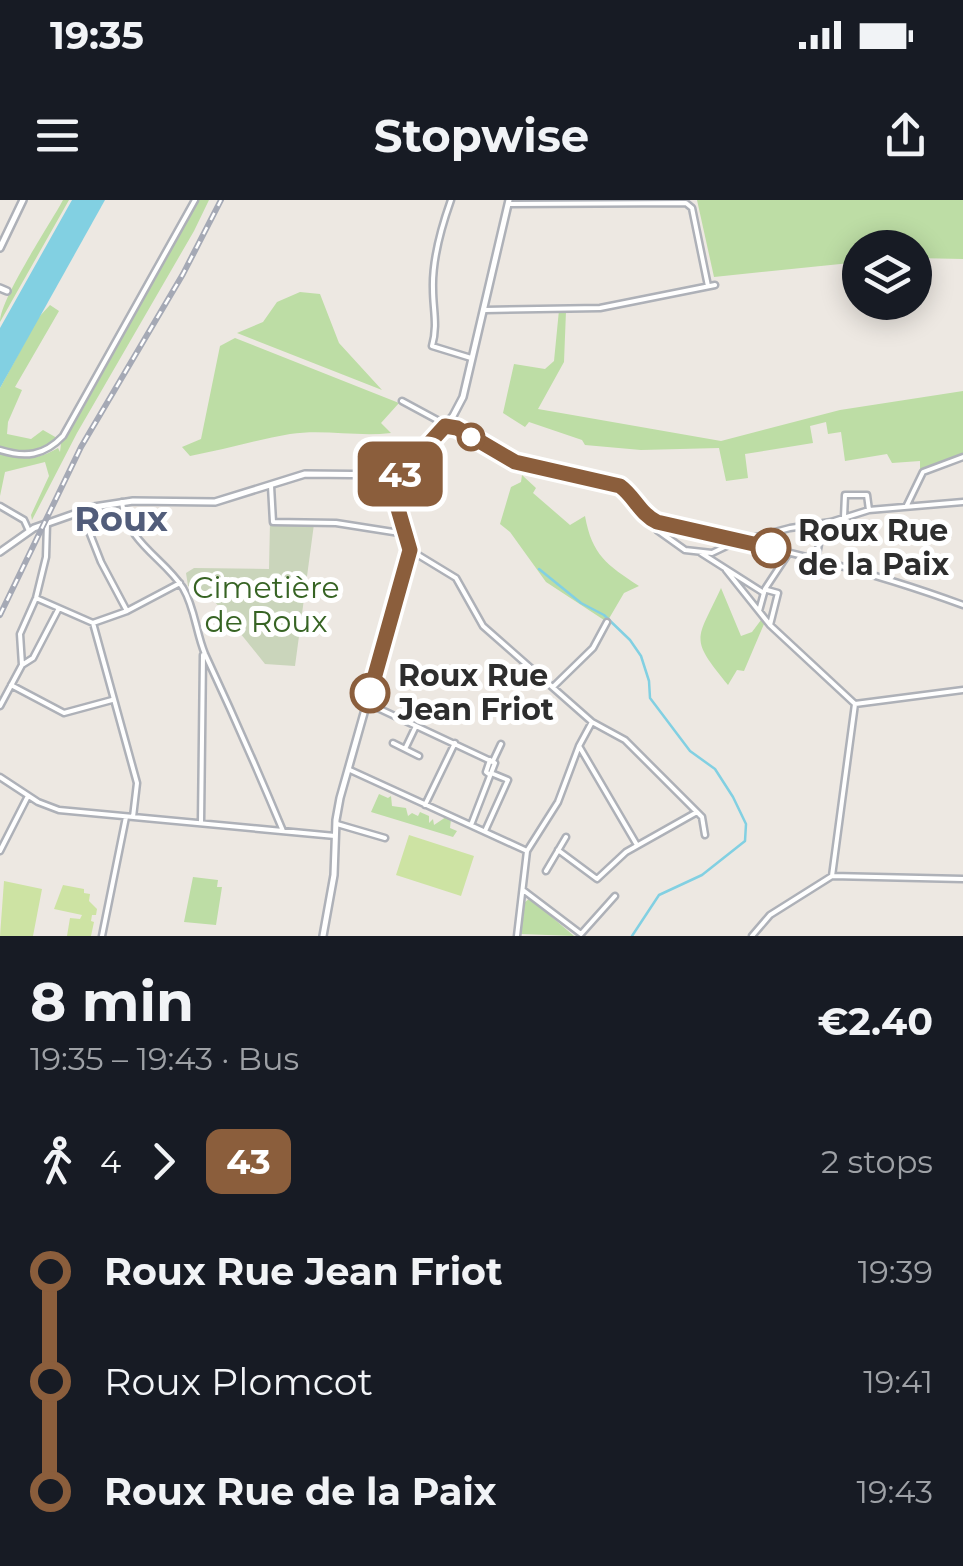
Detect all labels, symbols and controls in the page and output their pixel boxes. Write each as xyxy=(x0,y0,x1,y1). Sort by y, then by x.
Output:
text: 19:35 xyxy=(50,12,144,59)
icon: menu xyxy=(30,108,85,163)
text: Stopwise xyxy=(374,108,589,163)
icon: share xyxy=(878,108,933,163)
map controls xyxy=(842,230,932,320)
button: layers xyxy=(842,230,932,320)
unlabelled marker xyxy=(458,424,484,450)
line badge: 43 xyxy=(355,442,445,506)
text: 43 xyxy=(378,453,422,496)
district label: Roux xyxy=(74,497,168,540)
place label: Roux Rue de la Paix xyxy=(798,512,949,583)
marker: Roux Rue de la Paix xyxy=(752,529,790,567)
park label: Cimetière de Roux xyxy=(192,569,340,640)
place label: Roux Rue Jean Friot xyxy=(397,657,554,728)
marker: Roux Rue Jean Friot xyxy=(351,674,389,712)
text: 8 min xyxy=(30,968,194,1035)
text: €2.40 xyxy=(818,998,933,1045)
text: 19:35 – 19:43 · Bus xyxy=(30,1039,299,1078)
icon: walk xyxy=(30,1134,85,1189)
icon: forward xyxy=(136,1134,191,1189)
text: 43 xyxy=(226,1140,271,1183)
text: 4 xyxy=(100,1142,121,1181)
text: 2 stops xyxy=(821,1142,933,1181)
text: Roux Rue Jean Friot xyxy=(104,1248,502,1295)
text: 19:39 xyxy=(858,1252,933,1291)
text: Roux Plomcot xyxy=(104,1358,373,1405)
text: 19:41 xyxy=(863,1362,933,1401)
text: Roux Rue de la Paix xyxy=(104,1468,496,1515)
text: 19:43 xyxy=(856,1472,933,1511)

